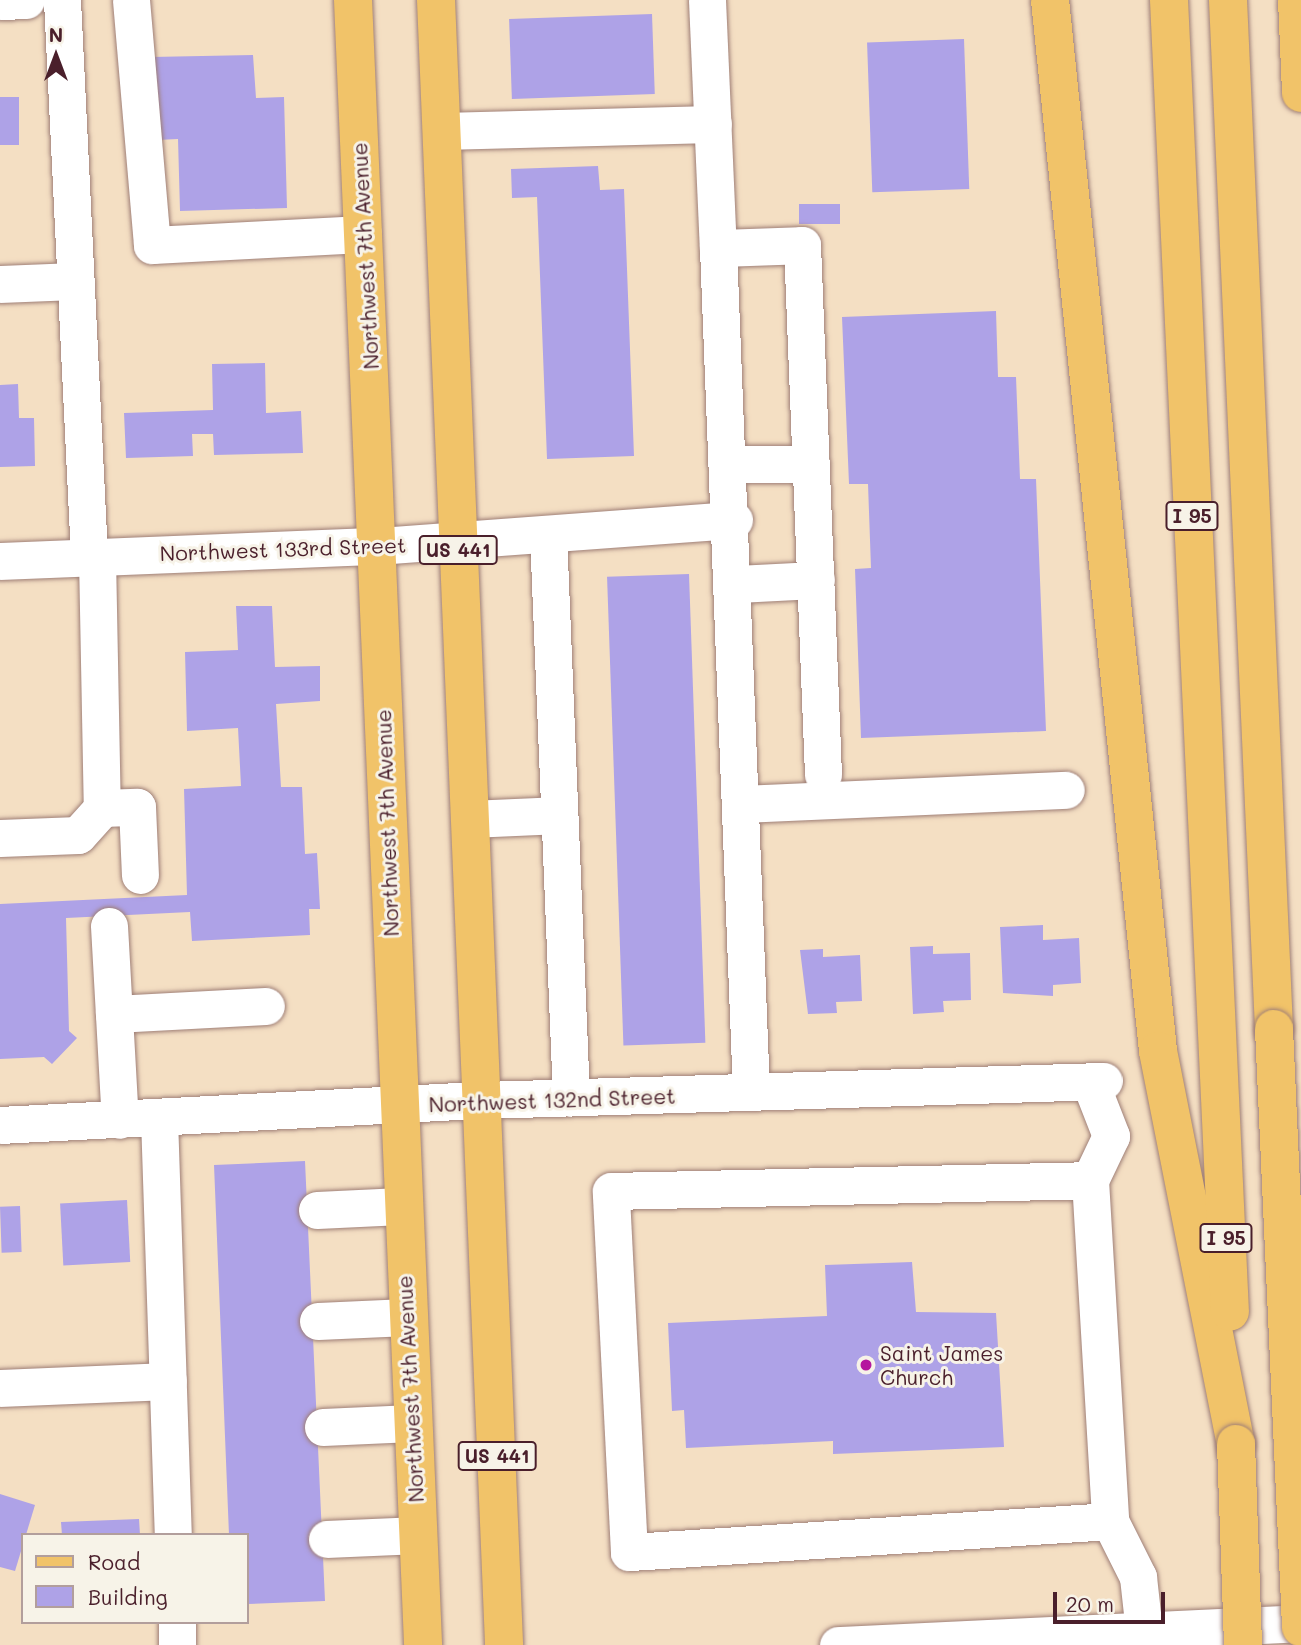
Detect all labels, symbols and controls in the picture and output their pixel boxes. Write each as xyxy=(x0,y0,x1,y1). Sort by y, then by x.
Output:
north arrow xyxy=(21,21,91,91)
text: N xyxy=(49,22,63,47)
street label: Northwest 7th Avenue xyxy=(346,142,384,370)
road number: I 95 xyxy=(1164,500,1220,531)
street label: Northwest 133rd Street xyxy=(159,532,407,566)
road number: US 441 xyxy=(418,534,498,566)
street label: Northwest 7th Avenue xyxy=(370,709,404,937)
street label: Northwest 132nd Street xyxy=(428,1083,676,1117)
road number: I 95 xyxy=(1198,1222,1254,1254)
street label: Northwest 7th Avenue xyxy=(391,1275,429,1503)
place label: Saint James Church xyxy=(880,1340,1003,1390)
marker: Saint James Church xyxy=(858,1357,874,1373)
road number: US 441 xyxy=(457,1440,537,1472)
legend xyxy=(21,1533,248,1624)
text: Road xyxy=(88,1548,140,1575)
scale bar xyxy=(1056,1578,1168,1622)
text: Building xyxy=(88,1583,168,1610)
text: 20 m xyxy=(1066,1590,1114,1617)

